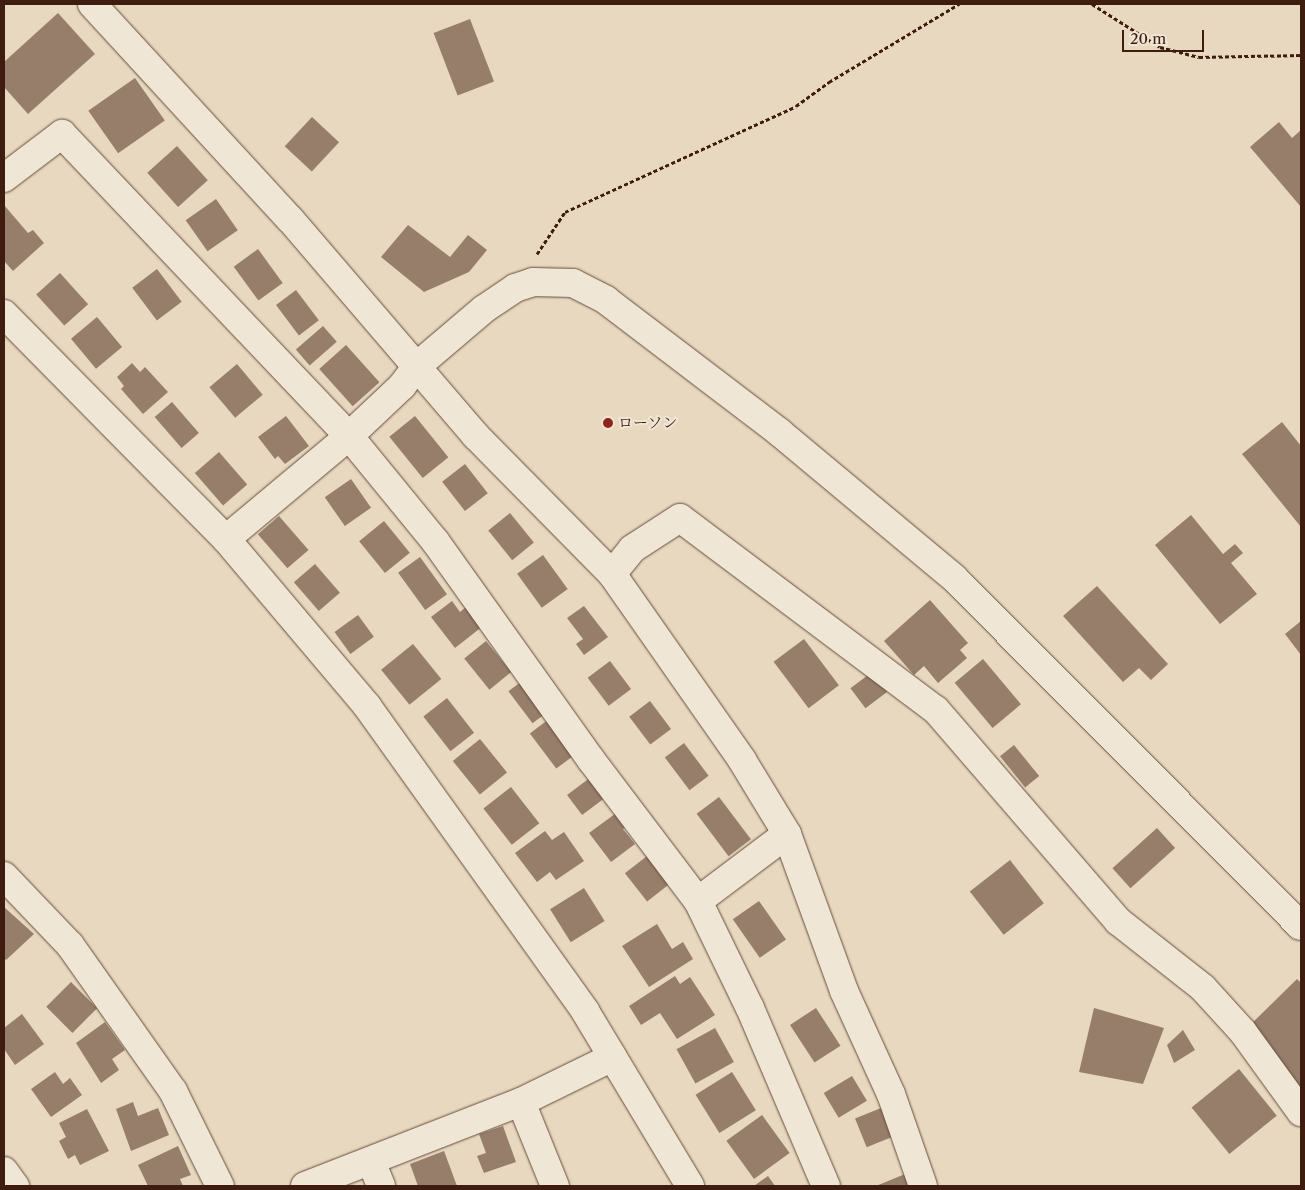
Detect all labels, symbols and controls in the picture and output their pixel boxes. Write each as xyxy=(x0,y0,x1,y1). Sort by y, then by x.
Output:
scale bar xyxy=(1125,20,1208,52)
text: 20 m xyxy=(1130,29,1166,48)
place label: ローソン xyxy=(618,414,678,432)
marker: ローソン xyxy=(602,417,614,429)

